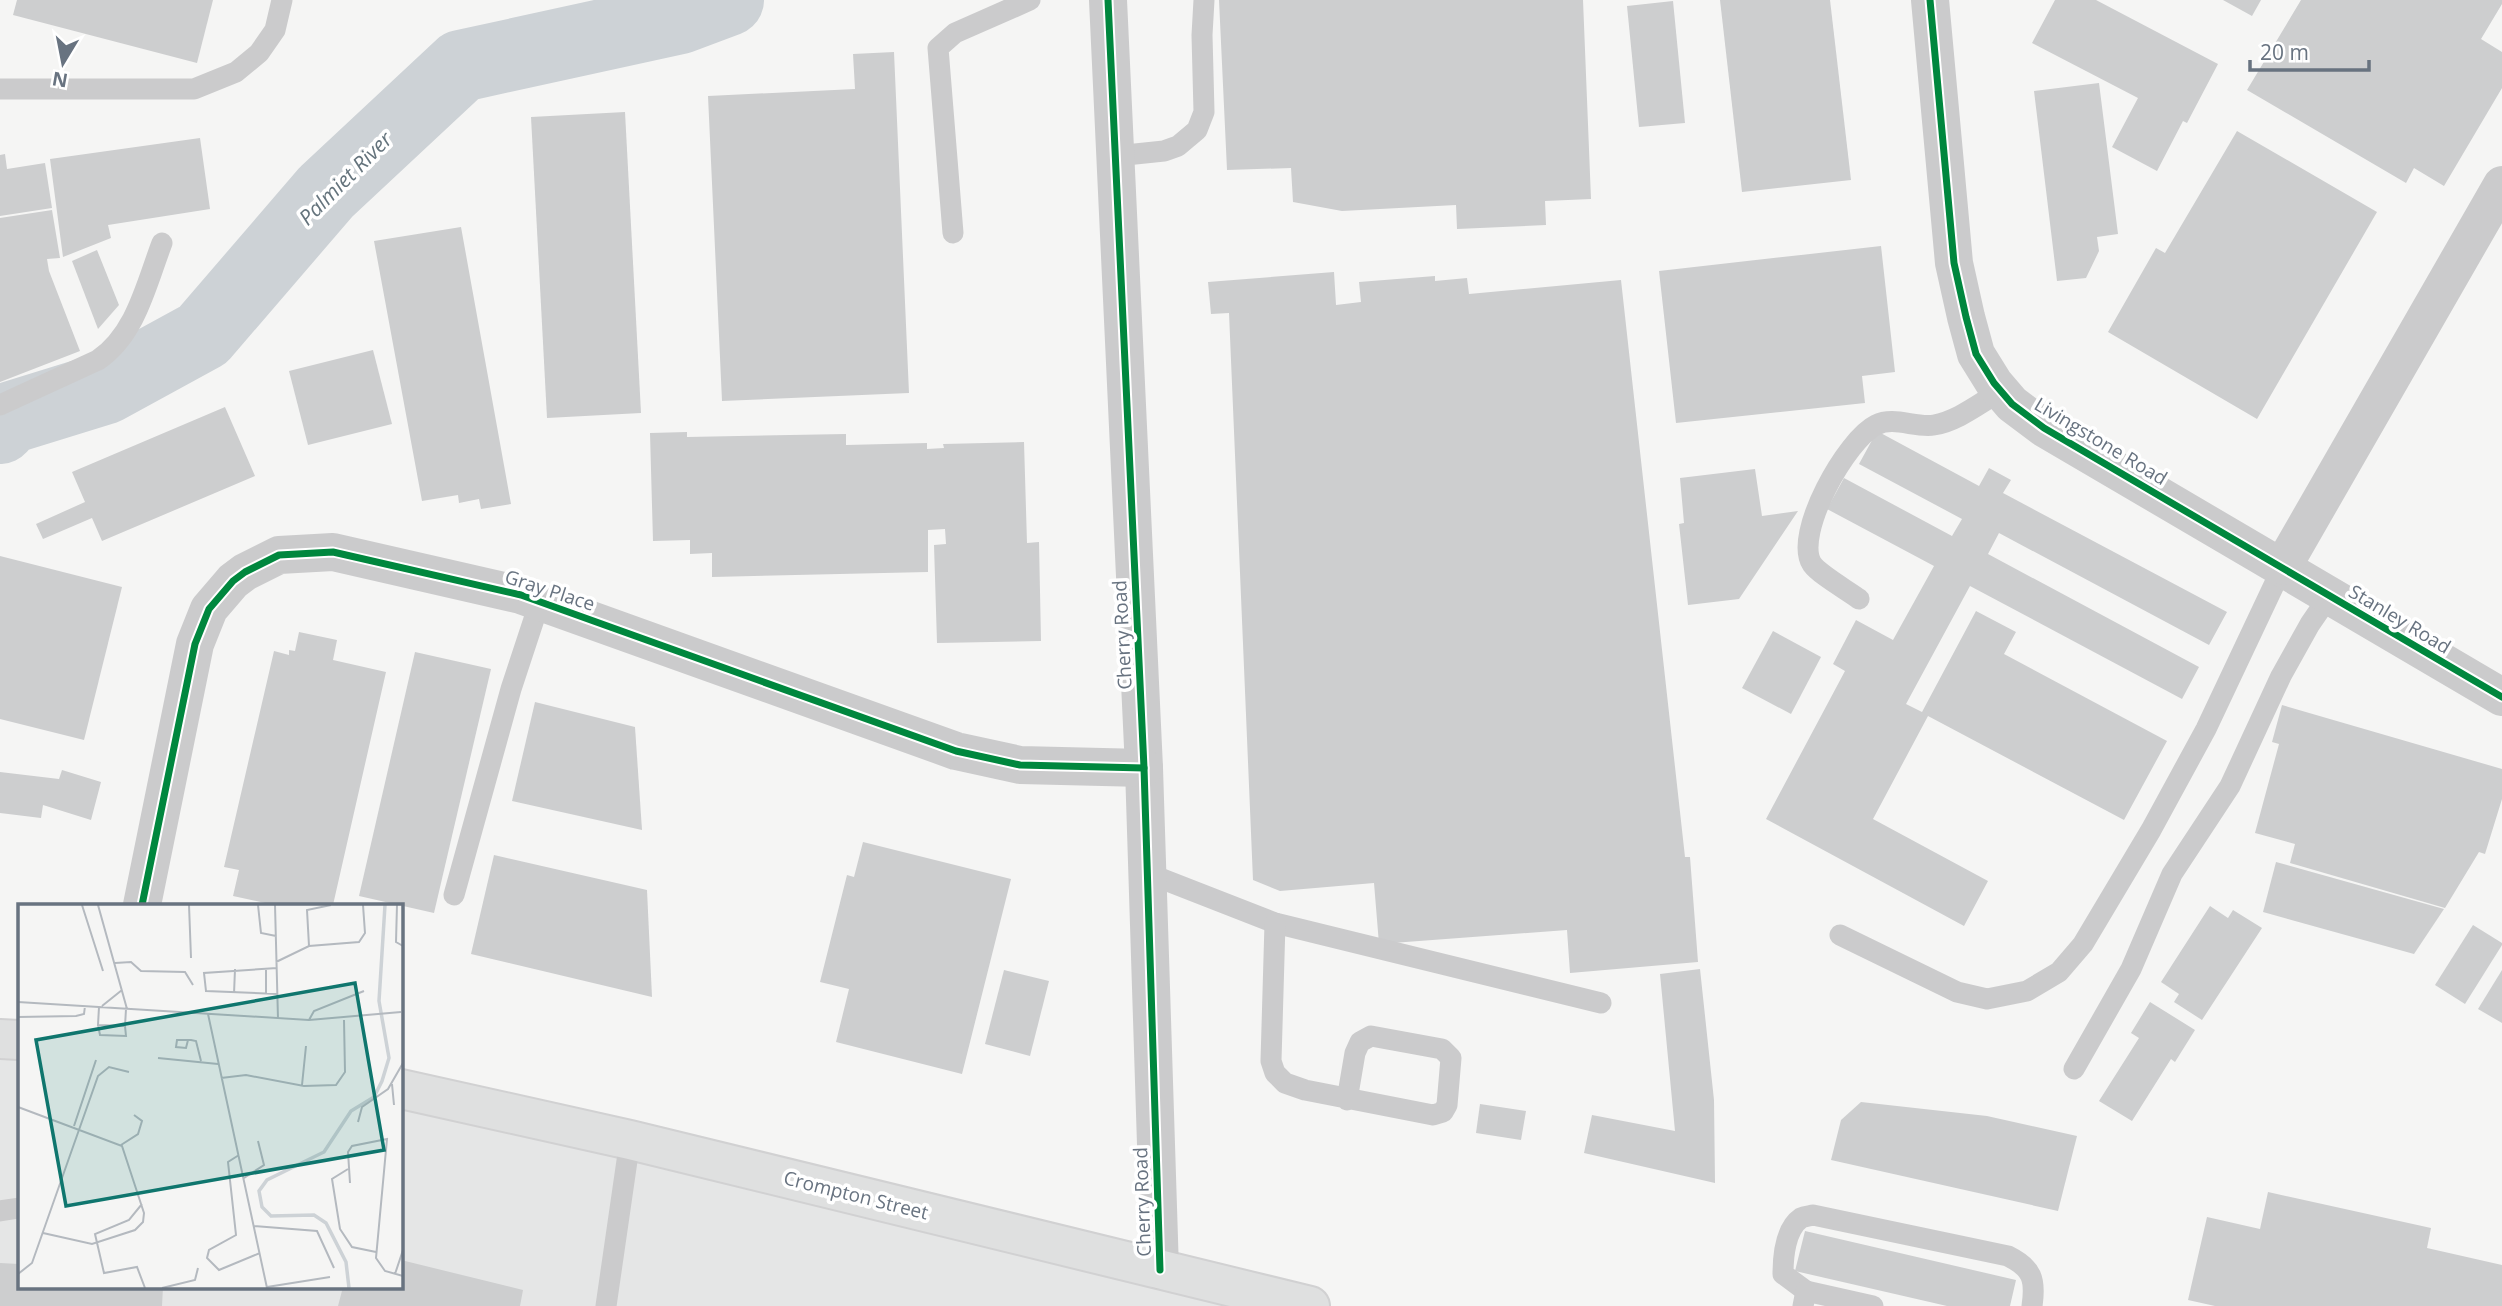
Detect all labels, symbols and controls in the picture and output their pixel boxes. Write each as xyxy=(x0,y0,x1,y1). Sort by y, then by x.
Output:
north arrow xyxy=(28,28,98,98)
scale bar xyxy=(2250,28,2369,72)
text: 20 m xyxy=(2260,38,2309,66)
text: N xyxy=(50,66,70,94)
water label: Palmiet River xyxy=(292,125,398,231)
street label: Livingstone Road xyxy=(2030,391,2172,491)
street label: Gray Place xyxy=(502,563,598,617)
street label: Stanley Road xyxy=(2344,578,2456,660)
street label: Cherry Road xyxy=(1106,580,1138,690)
inset map xyxy=(18,904,402,1288)
street label: Cherry Road xyxy=(1127,1147,1157,1257)
street label: Crompton Street xyxy=(781,1164,931,1226)

